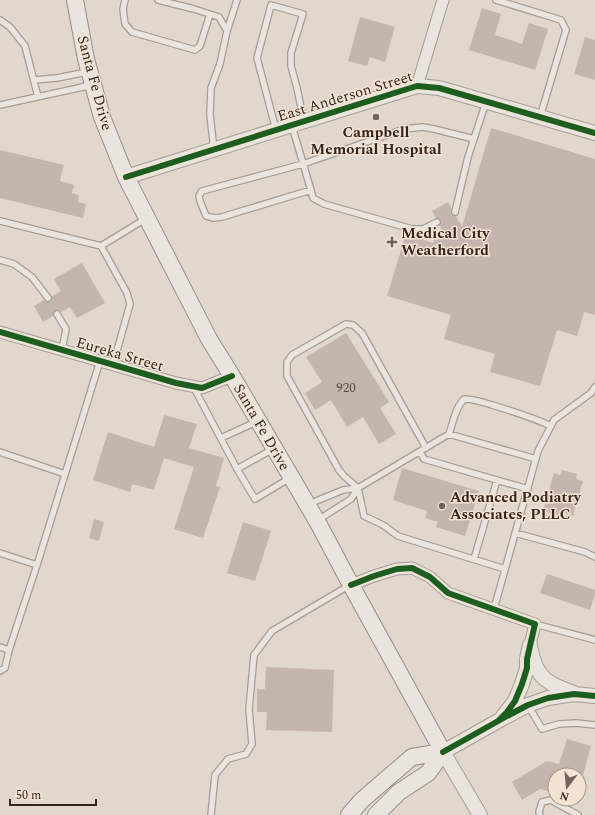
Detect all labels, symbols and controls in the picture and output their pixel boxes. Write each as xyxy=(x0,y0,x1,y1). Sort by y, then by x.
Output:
street label: Santa Fe Drive xyxy=(71,33,118,133)
street label: East Anderson Street xyxy=(275,65,416,128)
marker: Campbell Memorial Hospital xyxy=(371,112,381,122)
place label: Campbell Memorial Hospital xyxy=(310,121,442,161)
place label: Medical City Weatherford xyxy=(401,222,490,262)
marker: Medical City Weatherford xyxy=(386,236,398,248)
street label: Eureka Street xyxy=(73,331,166,378)
house number: 920 xyxy=(336,378,356,398)
street label: Santa Fe Drive xyxy=(227,379,296,475)
place label: Advanced Podiatry Associates, PLLC xyxy=(450,486,582,526)
marker: Advanced Podiatry Associates, PLLC xyxy=(437,501,447,511)
north arrow xyxy=(547,767,587,807)
scale bar xyxy=(10,781,96,807)
text: 50 m xyxy=(16,786,41,805)
text: N xyxy=(558,787,571,806)

